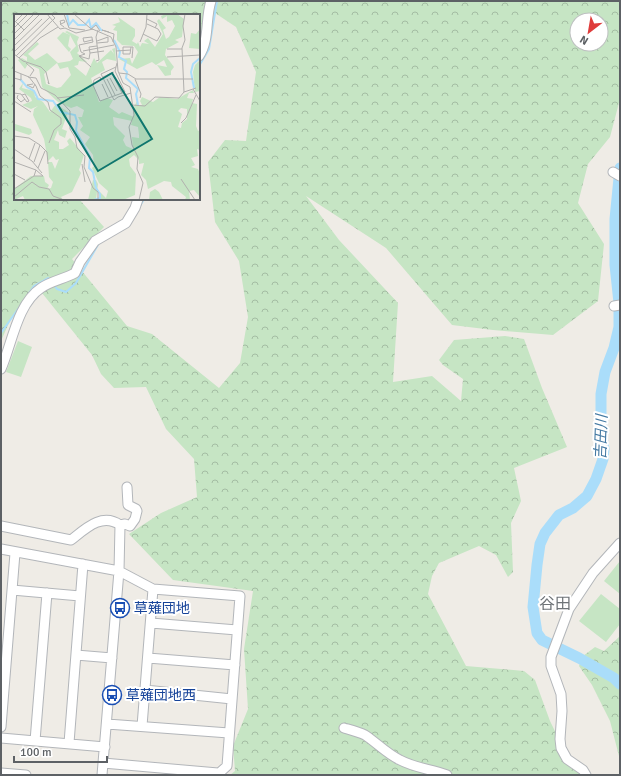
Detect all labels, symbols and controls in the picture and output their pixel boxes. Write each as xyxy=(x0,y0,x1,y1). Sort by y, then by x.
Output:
north arrow xyxy=(569,12,609,52)
inset map xyxy=(14,14,200,200)
text: N xyxy=(577,33,591,48)
water label: 吉田川 xyxy=(591,412,611,460)
district label: 谷田 xyxy=(539,594,571,614)
bus stop icon: 草薙団地 xyxy=(109,597,131,619)
place label: 草薙団地 xyxy=(134,600,190,617)
bus stop icon: 草薙団地西 xyxy=(101,684,123,706)
place label: 草薙団地西 xyxy=(126,687,196,704)
scale bar xyxy=(14,738,107,764)
text: 100 m xyxy=(20,745,52,760)

